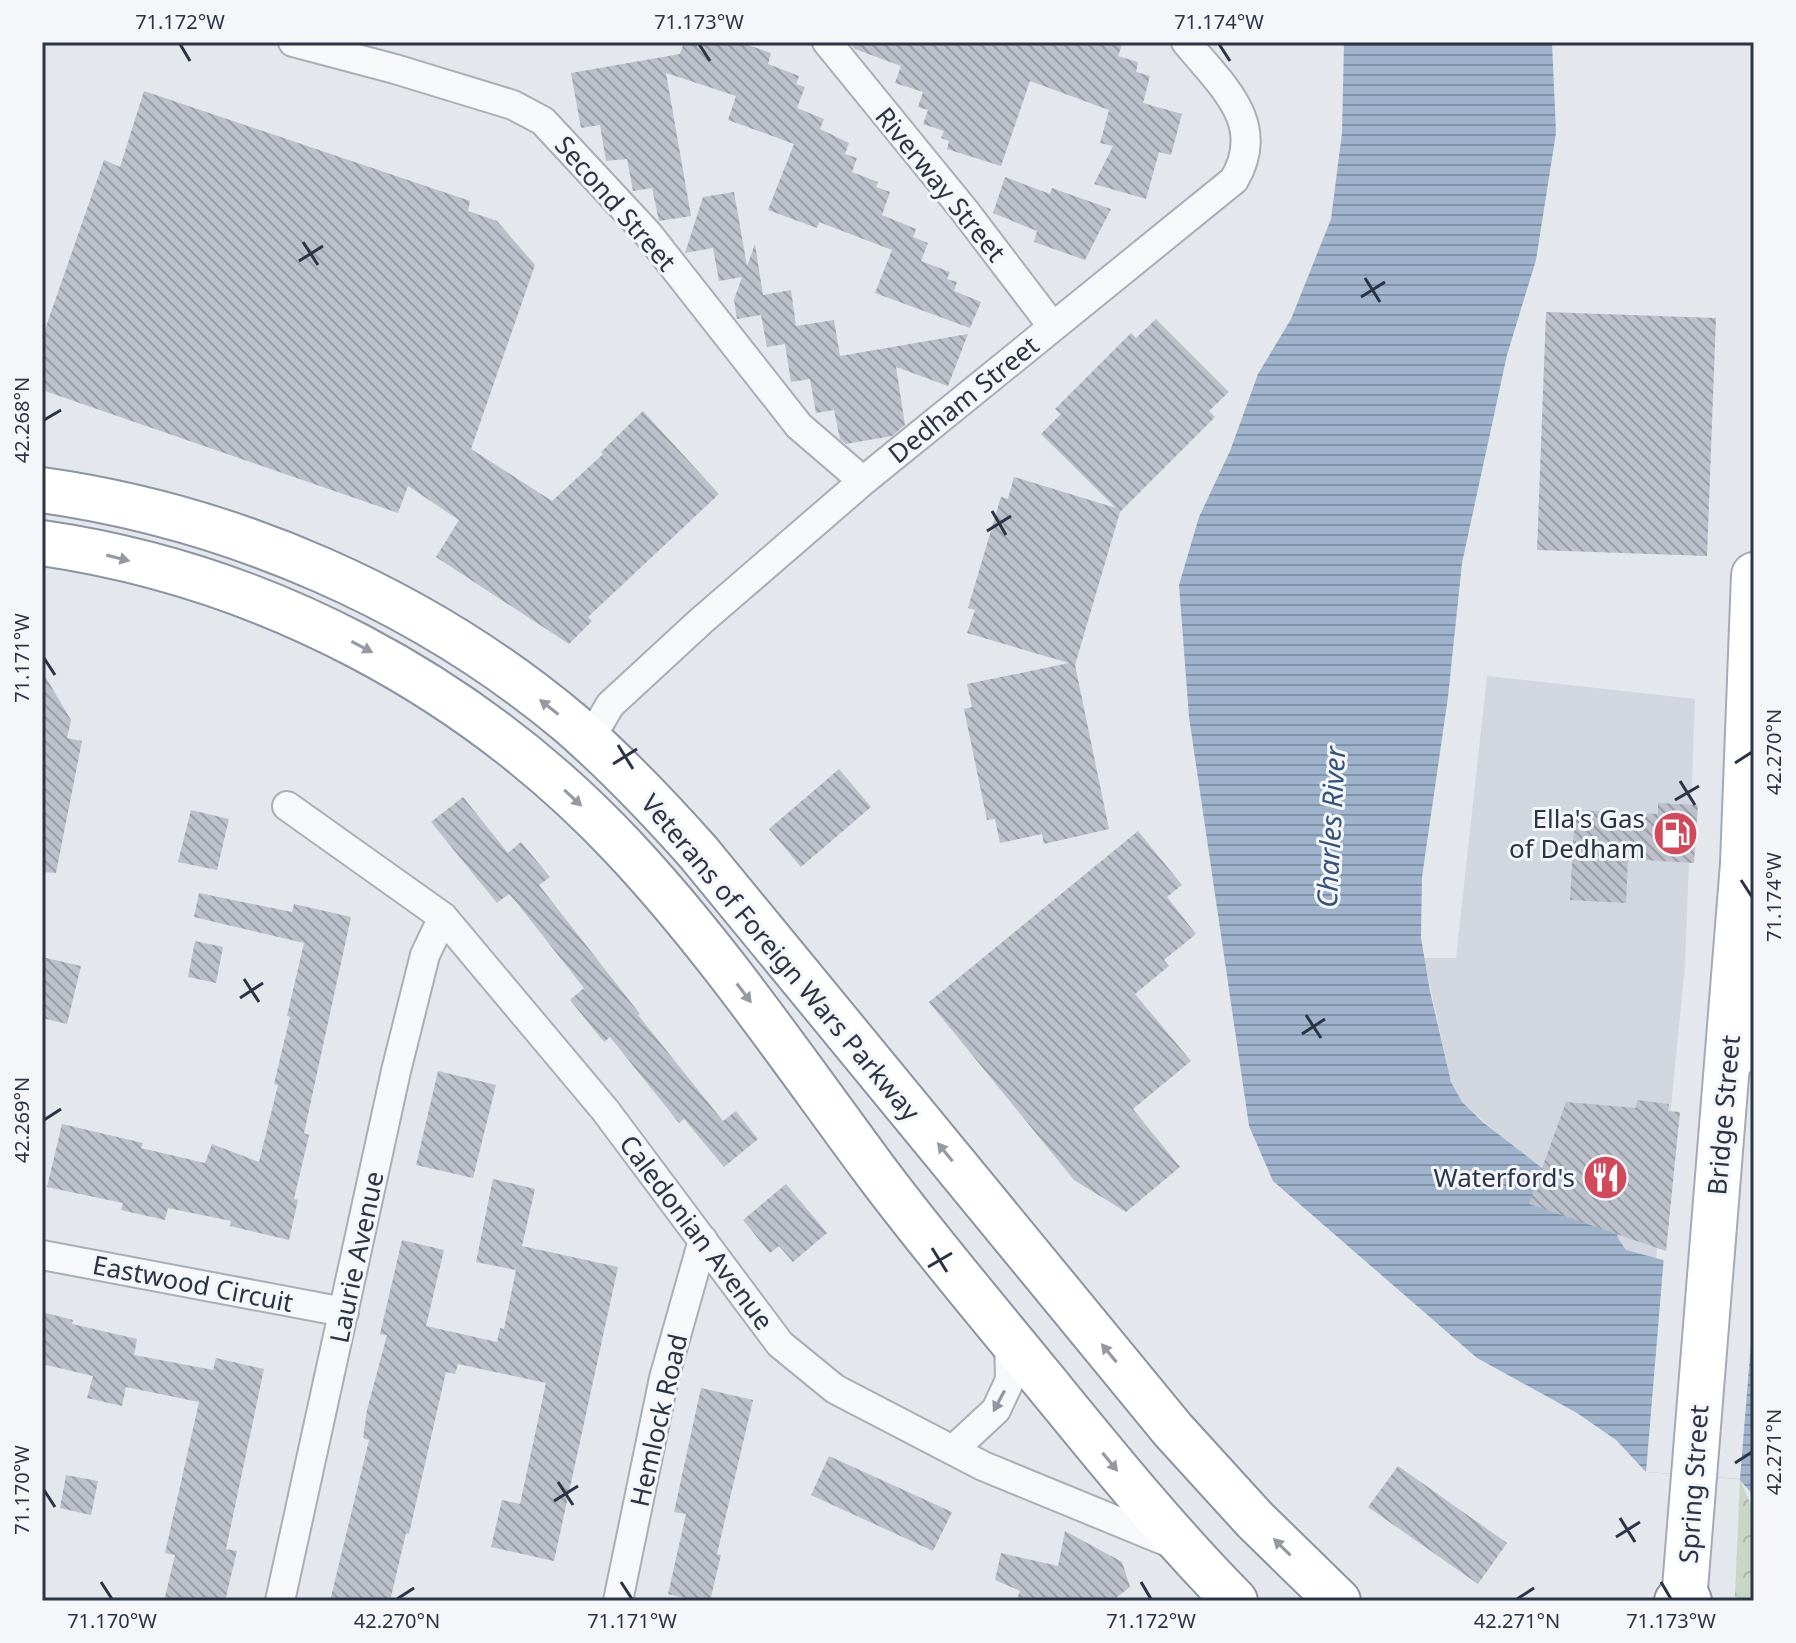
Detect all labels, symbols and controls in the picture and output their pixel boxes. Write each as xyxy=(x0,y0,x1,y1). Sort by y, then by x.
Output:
text: 71.172°W xyxy=(135,8,225,35)
text: 71.173°W xyxy=(654,8,744,35)
text: 71.174°W xyxy=(1174,8,1264,35)
street label: Riverway Street xyxy=(868,99,1014,269)
street label: Second Street xyxy=(547,128,685,278)
street label: Dedham Street xyxy=(880,327,1046,471)
text: 42.268°N xyxy=(8,377,35,463)
one-way arrow xyxy=(106,553,131,565)
text: 71.171°W xyxy=(8,613,35,703)
one-way arrow xyxy=(351,640,373,654)
one-way arrow xyxy=(539,700,559,716)
text: 42.270°N xyxy=(1760,709,1787,795)
water label: Charles River xyxy=(1307,743,1353,909)
street label: Veterans of Foreign Wars Parkway xyxy=(633,786,929,1129)
one-way arrow xyxy=(563,789,583,807)
place label: Ella's Gas of Dedham xyxy=(1509,800,1645,866)
fuel station icon: Ella's Gas of Dedham xyxy=(1652,809,1700,857)
text: 71.174°W xyxy=(1760,852,1787,942)
one-way arrow xyxy=(736,983,752,1003)
street label: Bridge Street xyxy=(1698,1034,1748,1196)
text: 42.269°N xyxy=(8,1077,35,1163)
street label: Caledonian Avenue xyxy=(612,1127,782,1337)
one-way arrow xyxy=(937,1142,954,1162)
restaurant icon: Waterford's xyxy=(1582,1153,1630,1201)
place label: Waterford's xyxy=(1434,1159,1575,1195)
street label: Laurie Avenue xyxy=(320,1168,392,1346)
street label: Eastwood Circuit xyxy=(90,1246,296,1320)
street label: Hemlock Road xyxy=(621,1330,695,1510)
one-way arrow xyxy=(1101,1344,1118,1364)
one-way arrow xyxy=(993,1390,1007,1412)
street label: Spring Street xyxy=(1669,1403,1717,1565)
text: 42.271°N xyxy=(1760,1409,1787,1495)
text: 71.170°W xyxy=(8,1445,35,1535)
one-way arrow xyxy=(1101,1452,1118,1472)
one-way arrow xyxy=(1273,1538,1292,1557)
text: 71.170°W xyxy=(67,1607,157,1634)
text: 42.270°N xyxy=(354,1607,440,1634)
text: 71.171°W xyxy=(587,1607,677,1634)
text: 71.172°W xyxy=(1106,1607,1196,1634)
text: 42.271°N xyxy=(1474,1607,1560,1634)
text: 71.173°W xyxy=(1626,1607,1716,1634)

